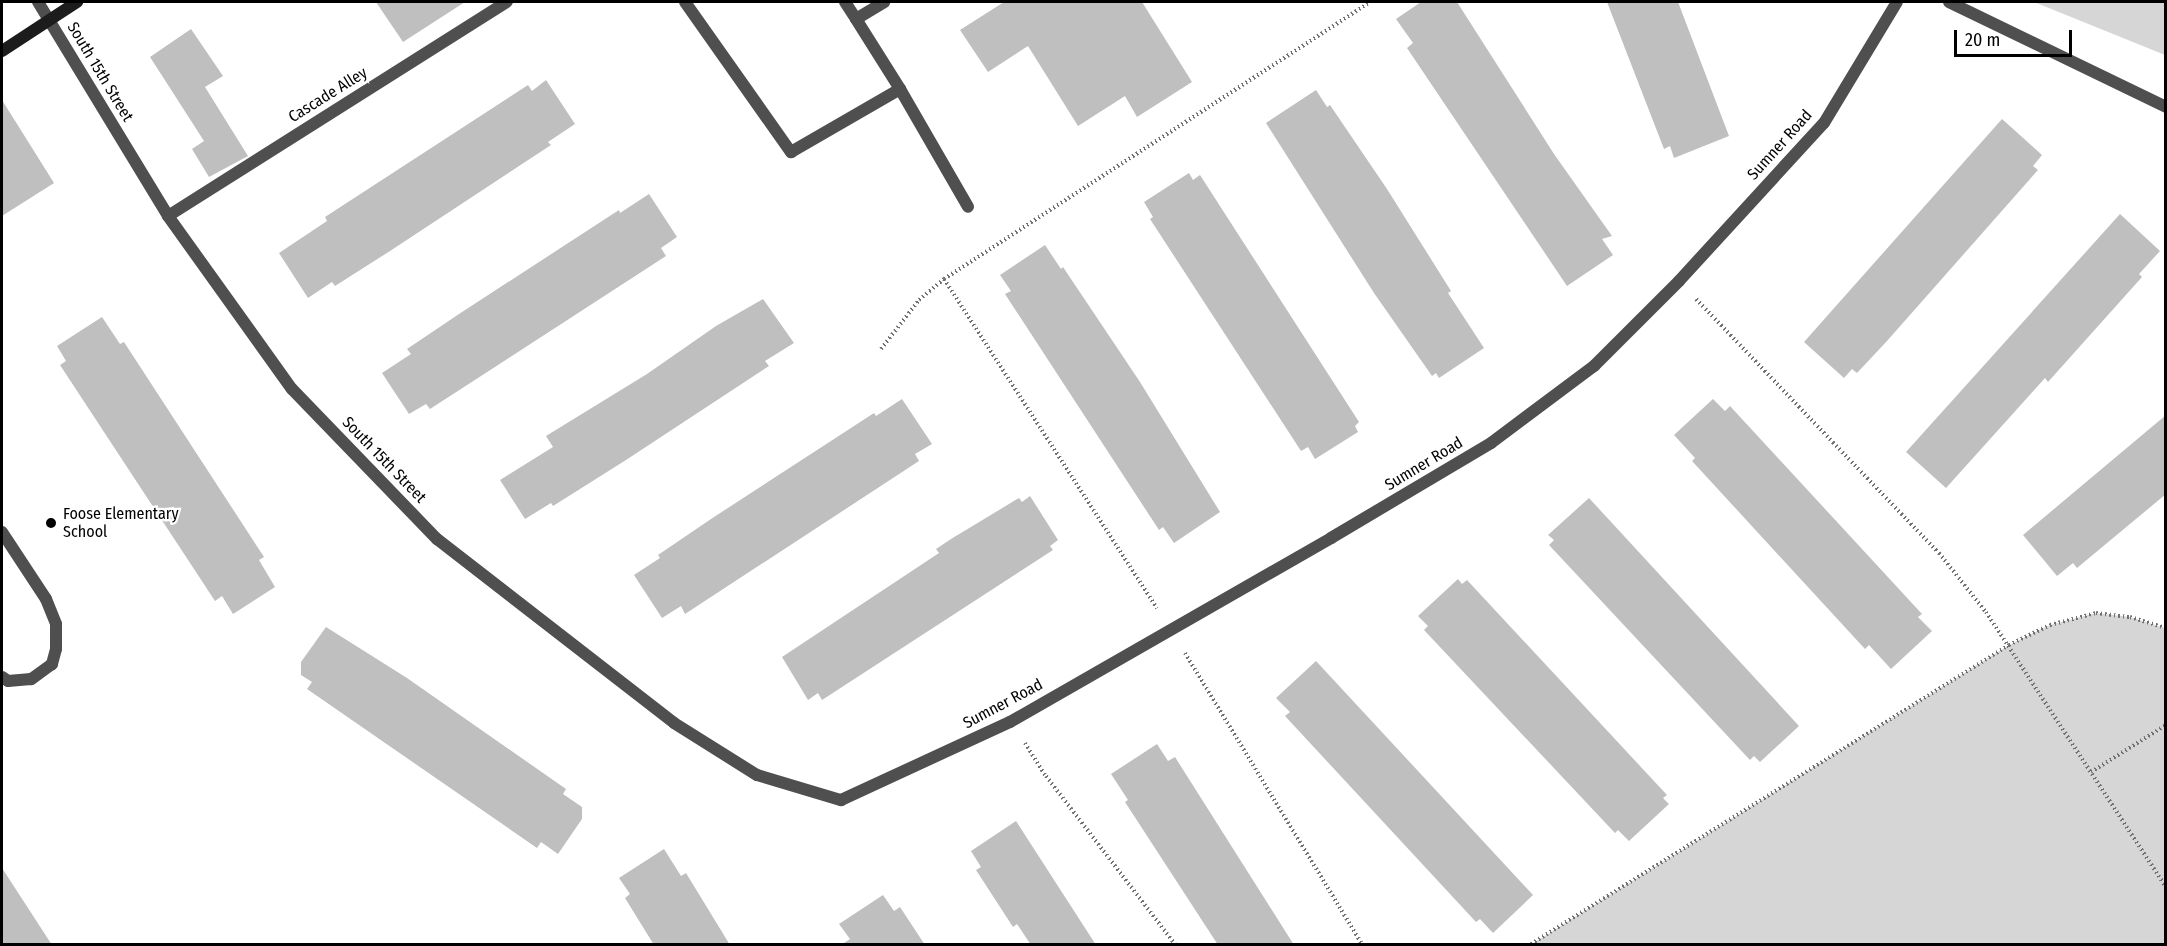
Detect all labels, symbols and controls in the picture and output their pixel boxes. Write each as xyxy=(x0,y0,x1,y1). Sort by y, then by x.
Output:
scale bar xyxy=(1957,18,2076,56)
street label: South 15th Street xyxy=(63,19,137,125)
text: 20 m xyxy=(1965,29,2000,51)
street label: Cascade Alley xyxy=(285,63,371,127)
street label: Sumner Road xyxy=(1744,106,1816,184)
street label: South 15th Street xyxy=(338,413,430,507)
street label: Sumner Road xyxy=(1382,433,1466,495)
place label: Foose Elementary School xyxy=(63,504,179,542)
marker: Foose Elementary School xyxy=(44,516,58,530)
street label: Sumner Road xyxy=(960,675,1046,733)

